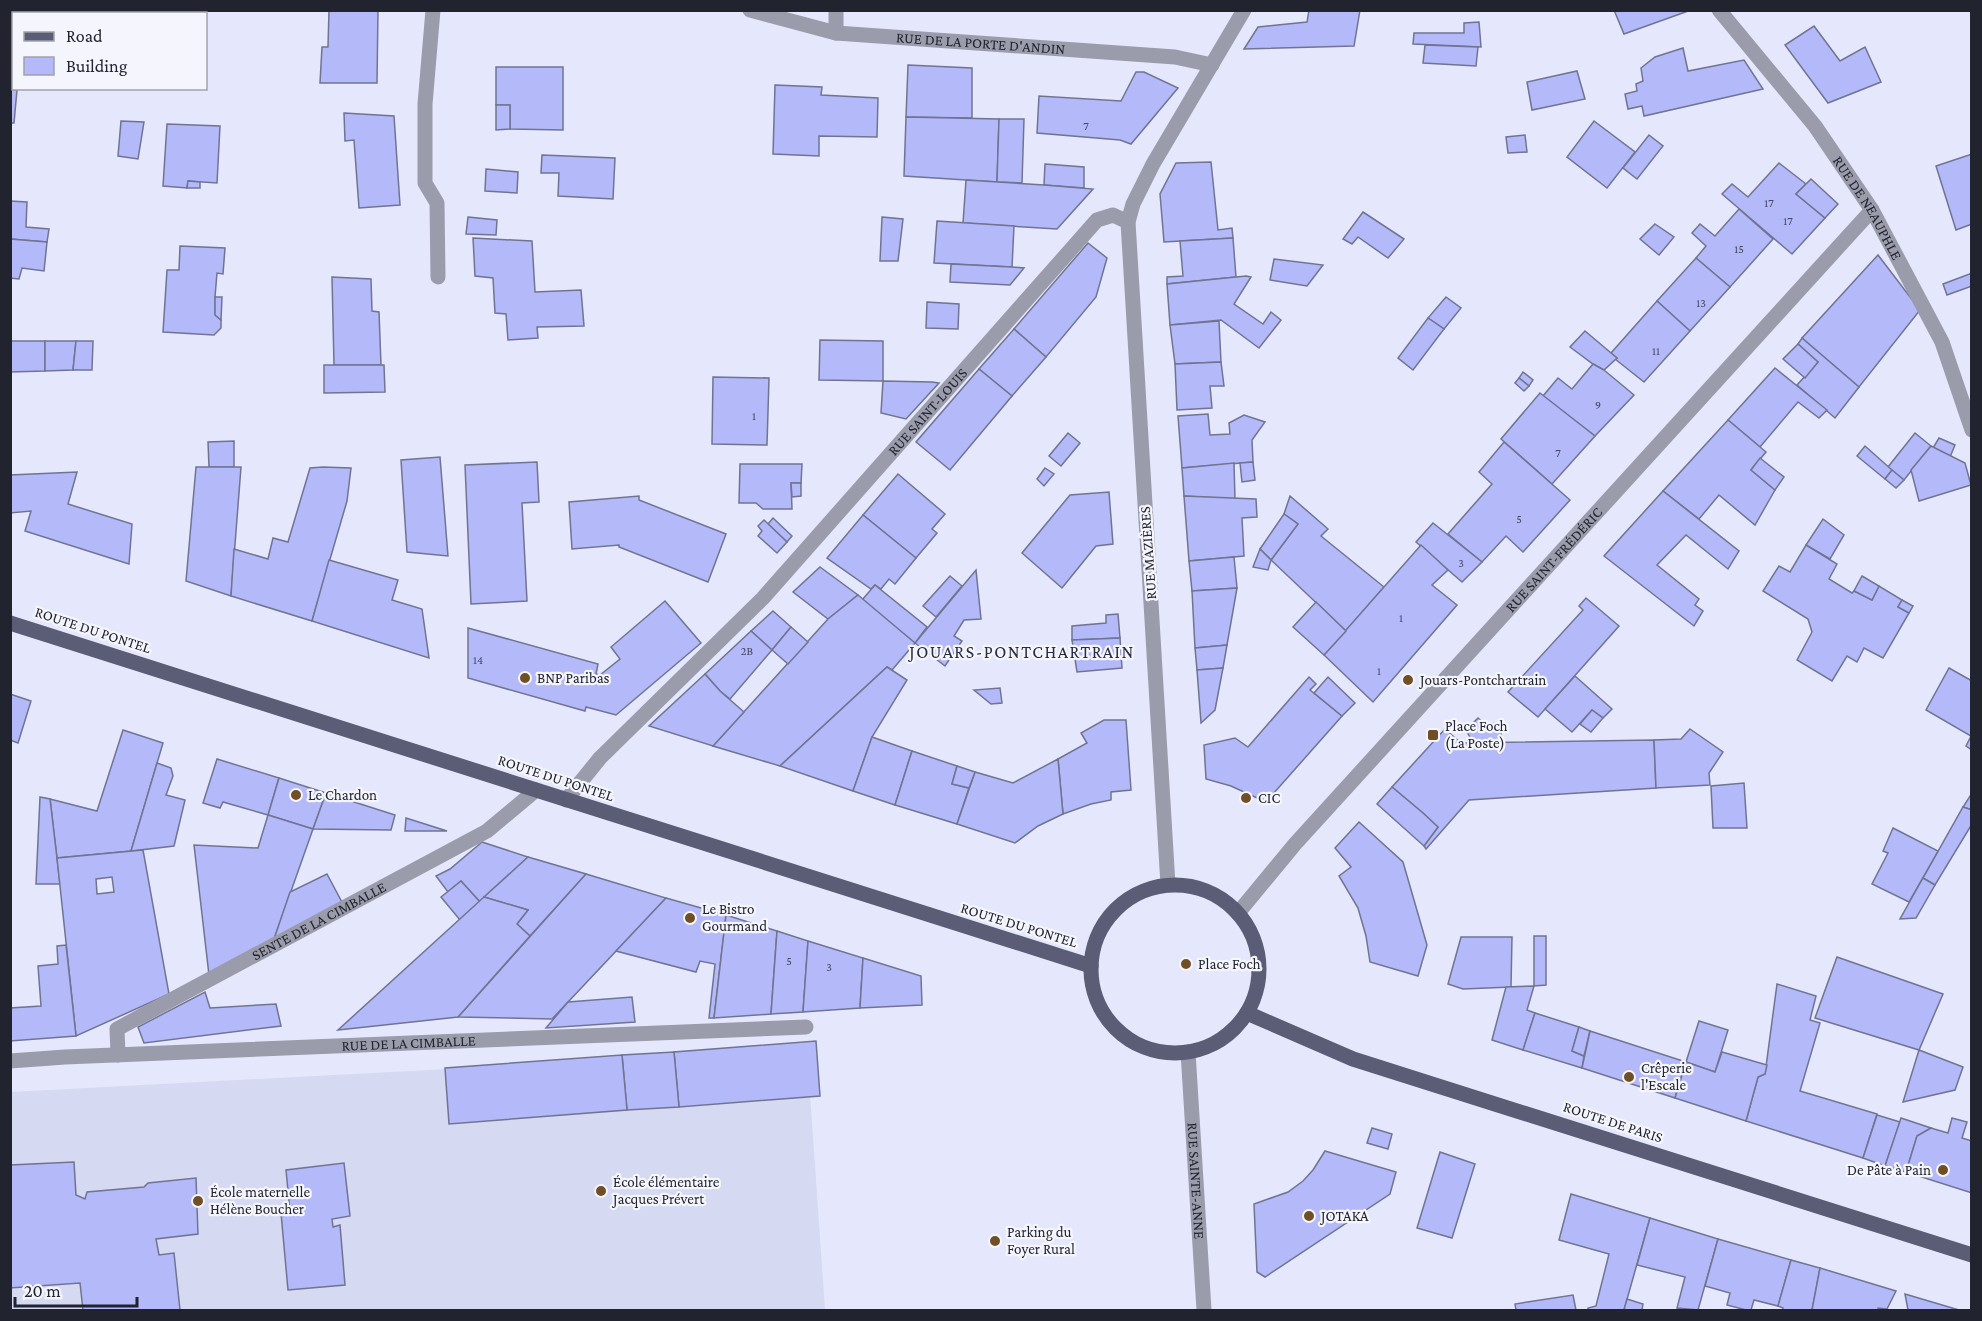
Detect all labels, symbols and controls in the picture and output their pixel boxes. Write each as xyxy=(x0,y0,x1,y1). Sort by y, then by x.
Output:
legend xyxy=(12,12,207,90)
text: Road xyxy=(66,26,103,46)
street label: RUE DE LA PORTE D'ANDIN xyxy=(896,29,1066,57)
text: Building xyxy=(66,56,128,76)
house number: 7 xyxy=(1083,119,1089,133)
street label: RUE DE NEAUPHLE xyxy=(1830,153,1905,263)
house number: 17 xyxy=(1764,196,1774,210)
house number: 17 xyxy=(1783,214,1793,228)
house number: 15 xyxy=(1734,242,1744,256)
house number: 13 xyxy=(1696,296,1706,310)
house number: 11 xyxy=(1652,344,1660,358)
street label: RUE SAINT-LOUIS xyxy=(885,365,970,459)
house number: 9 xyxy=(1595,398,1601,412)
house number: 1 xyxy=(752,409,756,423)
house number: 7 xyxy=(1555,446,1561,460)
street label: RUE SAINT-FRÉDÉRIC xyxy=(1502,504,1606,615)
street label: RUE MAZIÈRES xyxy=(1137,506,1159,600)
house number: 5 xyxy=(1516,512,1522,526)
house number: 3 xyxy=(1458,556,1464,570)
street label: ROUTE DU PONTEL xyxy=(33,604,153,656)
house number: 1 xyxy=(1399,611,1403,625)
district label: JOUARS-PONTCHARTRAIN xyxy=(907,642,1135,662)
house number: 2B xyxy=(741,644,754,658)
house number: 14 xyxy=(473,653,483,667)
house number: 1 xyxy=(1377,664,1381,678)
place label: BNP Paribas xyxy=(537,670,610,686)
marker: BNP Paribas xyxy=(518,671,532,685)
place label: Jouars-Pontchartrain xyxy=(1418,672,1546,689)
marker: Jouars-Pontchartrain xyxy=(1401,673,1415,687)
place label: Place Foch (La Poste) xyxy=(1445,718,1508,752)
marker: Place Foch (La Poste) xyxy=(1426,728,1440,742)
street label: ROUTE DU PONTEL xyxy=(496,752,616,804)
place label: Le Chardon xyxy=(308,787,377,803)
marker: Le Chardon xyxy=(289,788,303,802)
place label: CIC xyxy=(1258,790,1280,806)
marker: CIC xyxy=(1239,791,1253,805)
street label: SENTE DE LA CIMBALLE xyxy=(249,879,389,963)
street label: ROUTE DU PONTEL xyxy=(959,900,1080,950)
place label: Le Bistro Gourmand xyxy=(702,901,767,934)
marker: Le Bistro Gourmand xyxy=(683,911,697,925)
house number: 5 xyxy=(786,954,792,968)
place label: Place Foch xyxy=(1198,956,1261,972)
marker: Place Foch xyxy=(1179,957,1193,971)
house number: 3 xyxy=(826,960,832,974)
street label: RUE DE LA CIMBALLE xyxy=(341,1032,476,1054)
place label: Crêperie l'Escale xyxy=(1641,1060,1692,1093)
marker: Crêperie l'Escale xyxy=(1622,1070,1636,1084)
street label: ROUTE DE PARIS xyxy=(1561,1098,1665,1146)
street label: RUE SAINTE-ANNE xyxy=(1184,1122,1208,1240)
place label: De Pâte à Pain xyxy=(1847,1162,1931,1178)
marker: De Pâte à Pain xyxy=(1936,1163,1950,1177)
place label: École élémentaire Jacques Prévert xyxy=(611,1174,720,1208)
place label: École maternelle Hélène Boucher xyxy=(210,1184,310,1217)
marker: École élémentaire Jacques Prévert xyxy=(594,1184,608,1198)
marker: École maternelle Hélène Boucher xyxy=(191,1194,205,1208)
place label: JOTAKA xyxy=(1319,1208,1369,1225)
marker: JOTAKA xyxy=(1302,1209,1316,1223)
place label: Parking du Foyer Rural xyxy=(1007,1224,1075,1258)
marker: Parking du Foyer Rural xyxy=(988,1234,1002,1248)
scale bar xyxy=(15,1270,136,1308)
text: 20 m xyxy=(24,1281,61,1301)

